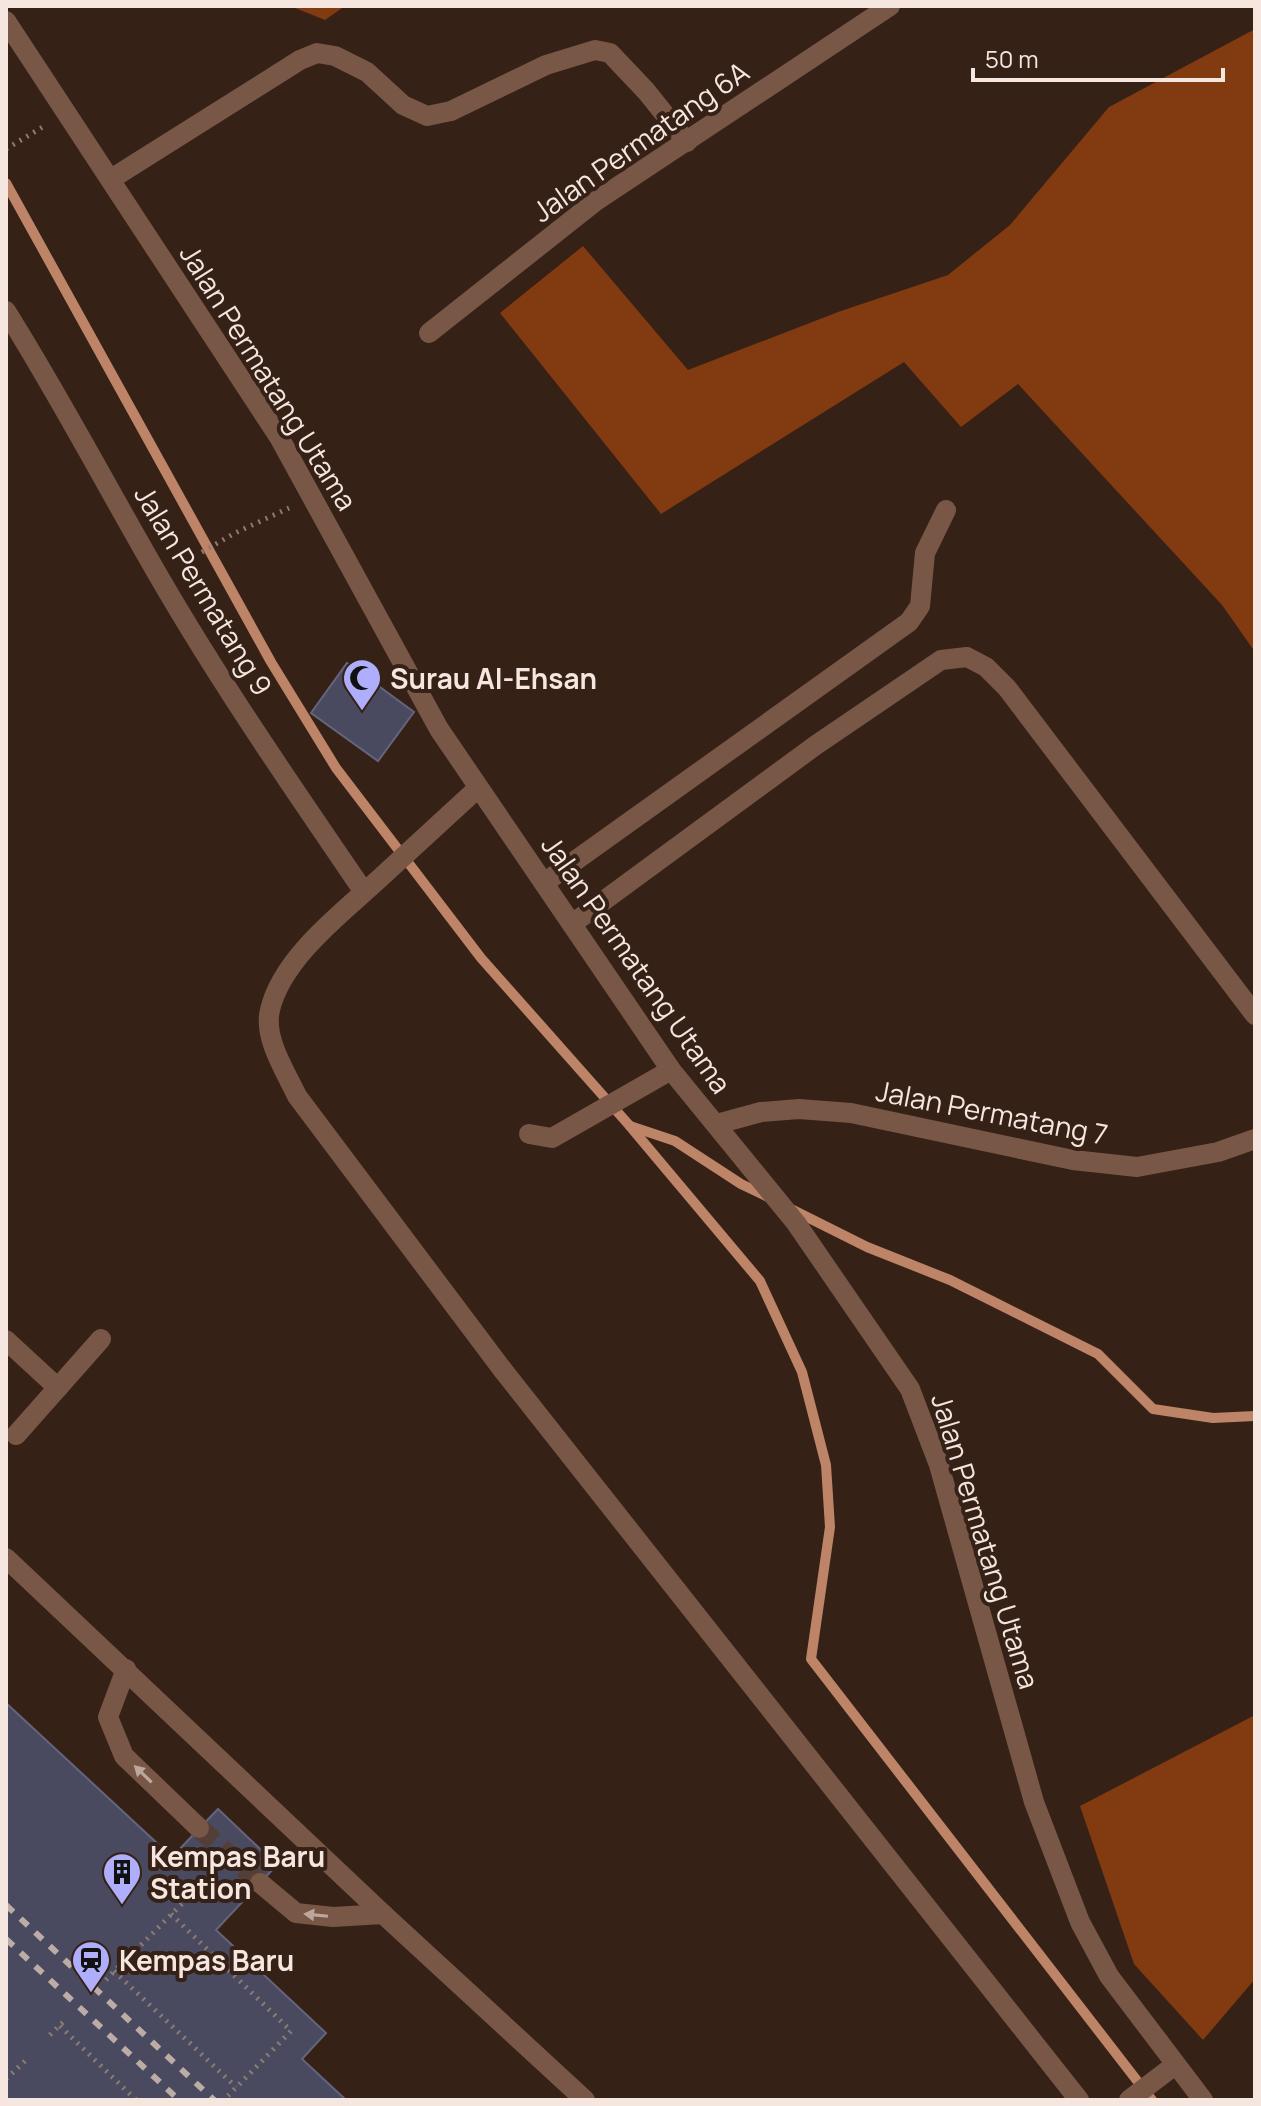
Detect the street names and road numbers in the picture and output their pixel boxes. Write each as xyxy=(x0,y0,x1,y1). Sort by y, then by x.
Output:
street label: Jalan Permatang 6A xyxy=(524,52,756,230)
street label: Jalan Permatang Utama xyxy=(172,237,366,517)
street label: Jalan Permatang 9 xyxy=(126,478,282,702)
street label: Jalan Permatang Utama xyxy=(533,827,741,1101)
street label: Jalan Permatang 7 xyxy=(873,1071,1111,1153)
street label: Jalan Permatang Utama xyxy=(923,1389,1049,1693)

